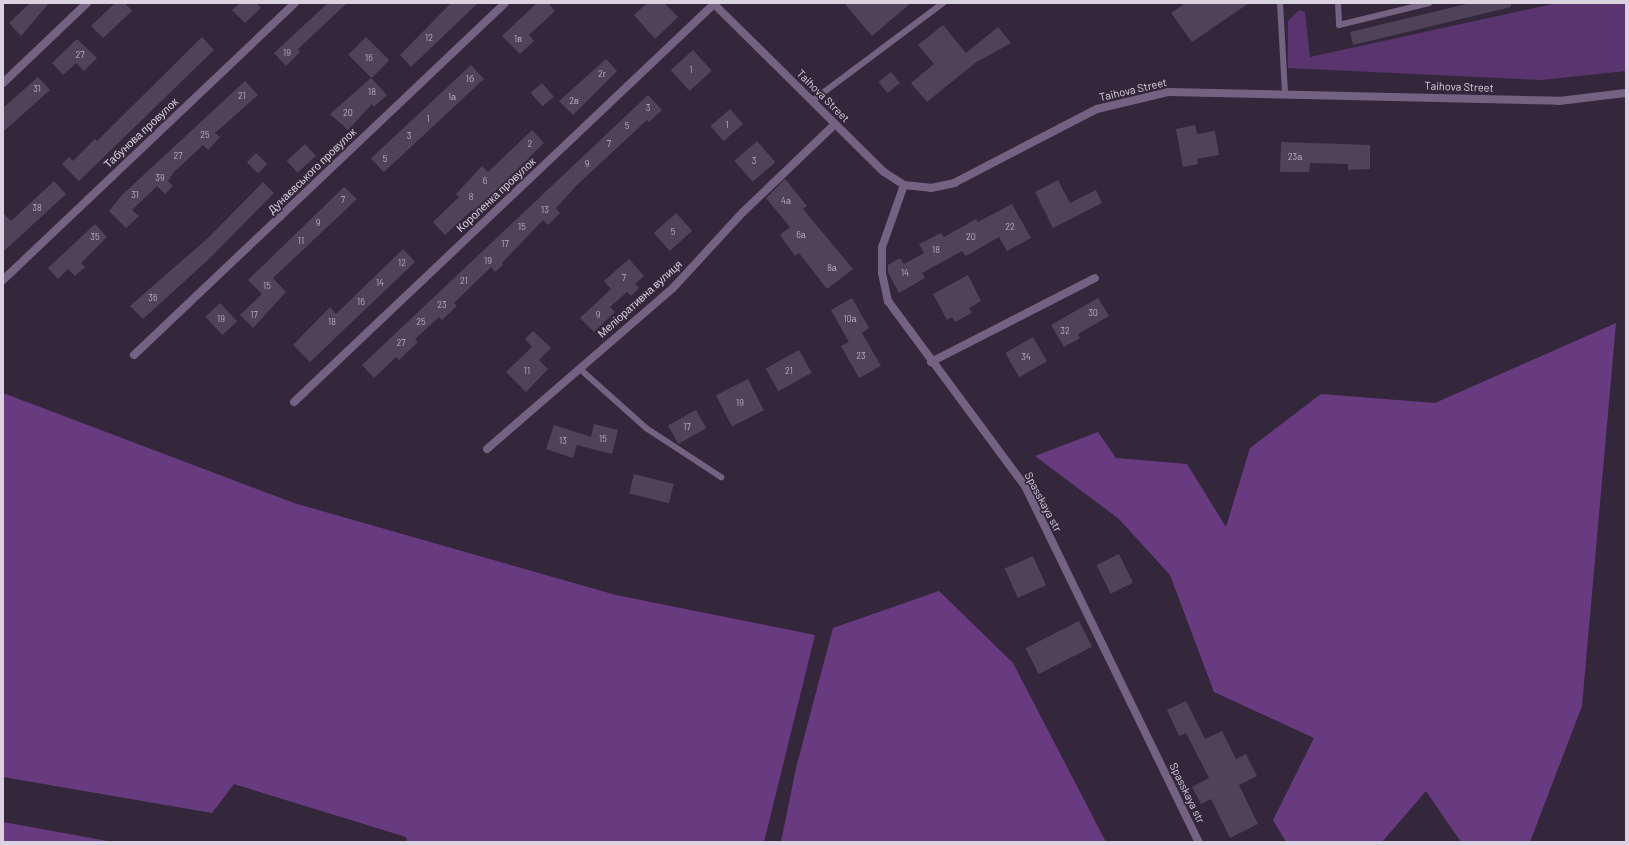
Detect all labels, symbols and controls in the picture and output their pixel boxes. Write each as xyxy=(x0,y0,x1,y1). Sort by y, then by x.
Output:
house number: 12 xyxy=(425,33,433,43)
house number: 1в xyxy=(514,34,522,44)
house number: 19 xyxy=(283,48,291,58)
house number: 27 xyxy=(75,50,85,60)
house number: 16 xyxy=(365,53,373,63)
house number: 1 xyxy=(689,65,693,75)
street label: Taihova Street xyxy=(794,67,852,125)
house number: 2г xyxy=(598,69,606,79)
house number: 1б xyxy=(466,74,474,84)
street label: Taihova Street xyxy=(1098,76,1168,104)
street label: Taihova Street xyxy=(1424,79,1494,95)
house number: 31 xyxy=(33,84,41,94)
house number: 18 xyxy=(368,87,376,97)
house number: 21 xyxy=(238,91,246,101)
house number: 1а xyxy=(448,92,456,102)
street label: Табунова провулок xyxy=(101,95,181,171)
house number: 2в xyxy=(569,96,579,106)
house number: 3 xyxy=(646,103,650,113)
house number: 20 xyxy=(343,108,353,118)
house number: 1 xyxy=(426,114,430,124)
house number: 1 xyxy=(725,120,729,130)
house number: 5 xyxy=(625,121,629,131)
street label: Дунаєвського провулок xyxy=(265,125,359,217)
house number: 25 xyxy=(200,130,210,140)
house number: 3 xyxy=(407,131,411,141)
house number: 2 xyxy=(528,139,532,149)
house number: 7 xyxy=(607,139,611,149)
house number: 27 xyxy=(173,151,183,161)
house number: 23а xyxy=(1288,152,1302,162)
house number: 5 xyxy=(383,154,387,164)
street label: Короленка провулок xyxy=(454,155,538,235)
house number: 3 xyxy=(752,156,756,166)
house number: 9 xyxy=(585,159,589,169)
house number: 39 xyxy=(155,173,165,183)
house number: 6 xyxy=(483,176,487,186)
house number: 31 xyxy=(131,190,139,200)
house number: 8 xyxy=(469,192,473,202)
house number: 7 xyxy=(341,195,345,205)
house number: 4а xyxy=(781,196,791,206)
house number: 38 xyxy=(32,203,42,213)
house number: 13 xyxy=(541,205,549,215)
house number: 9 xyxy=(316,218,320,228)
house number: 15 xyxy=(518,222,526,232)
house number: 22 xyxy=(1005,222,1015,232)
house number: 5 xyxy=(671,227,675,237)
house number: 6а xyxy=(796,230,806,240)
house number: 35 xyxy=(90,232,100,242)
house number: 20 xyxy=(966,232,976,242)
house number: 11 xyxy=(298,236,304,246)
house number: 17 xyxy=(501,239,509,249)
house number: 18 xyxy=(932,245,940,255)
house number: 19 xyxy=(484,256,492,266)
house number: 12 xyxy=(398,258,406,268)
street label: Меліоративна вулиця xyxy=(595,258,685,340)
house number: 8а xyxy=(827,263,837,273)
house number: 14 xyxy=(901,268,909,278)
house number: 7 xyxy=(622,273,626,283)
house number: 21 xyxy=(460,276,468,286)
house number: 14 xyxy=(376,278,384,288)
house number: 15 xyxy=(263,281,271,291)
house number: 36 xyxy=(148,293,158,303)
house number: 16 xyxy=(357,297,365,307)
house number: 23 xyxy=(437,300,447,310)
house number: 30 xyxy=(1088,308,1098,318)
house number: 17 xyxy=(250,310,258,320)
house number: 9 xyxy=(596,310,600,320)
house number: 19 xyxy=(217,314,225,324)
house number: 10а xyxy=(843,314,857,324)
house number: 18 xyxy=(328,317,336,327)
house number: 25 xyxy=(416,317,426,327)
house number: 32 xyxy=(1060,326,1070,336)
house number: 27 xyxy=(396,338,406,348)
house number: 23 xyxy=(856,351,866,361)
house number: 34 xyxy=(1021,352,1031,362)
house number: 11 xyxy=(524,366,530,376)
house number: 21 xyxy=(785,366,793,376)
house number: 19 xyxy=(736,398,744,408)
house number: 17 xyxy=(683,422,691,432)
house number: 15 xyxy=(599,434,607,444)
house number: 13 xyxy=(559,436,567,446)
street label: Spasskaya str xyxy=(1022,470,1064,534)
street label: Spasskaya str xyxy=(1167,761,1207,825)

